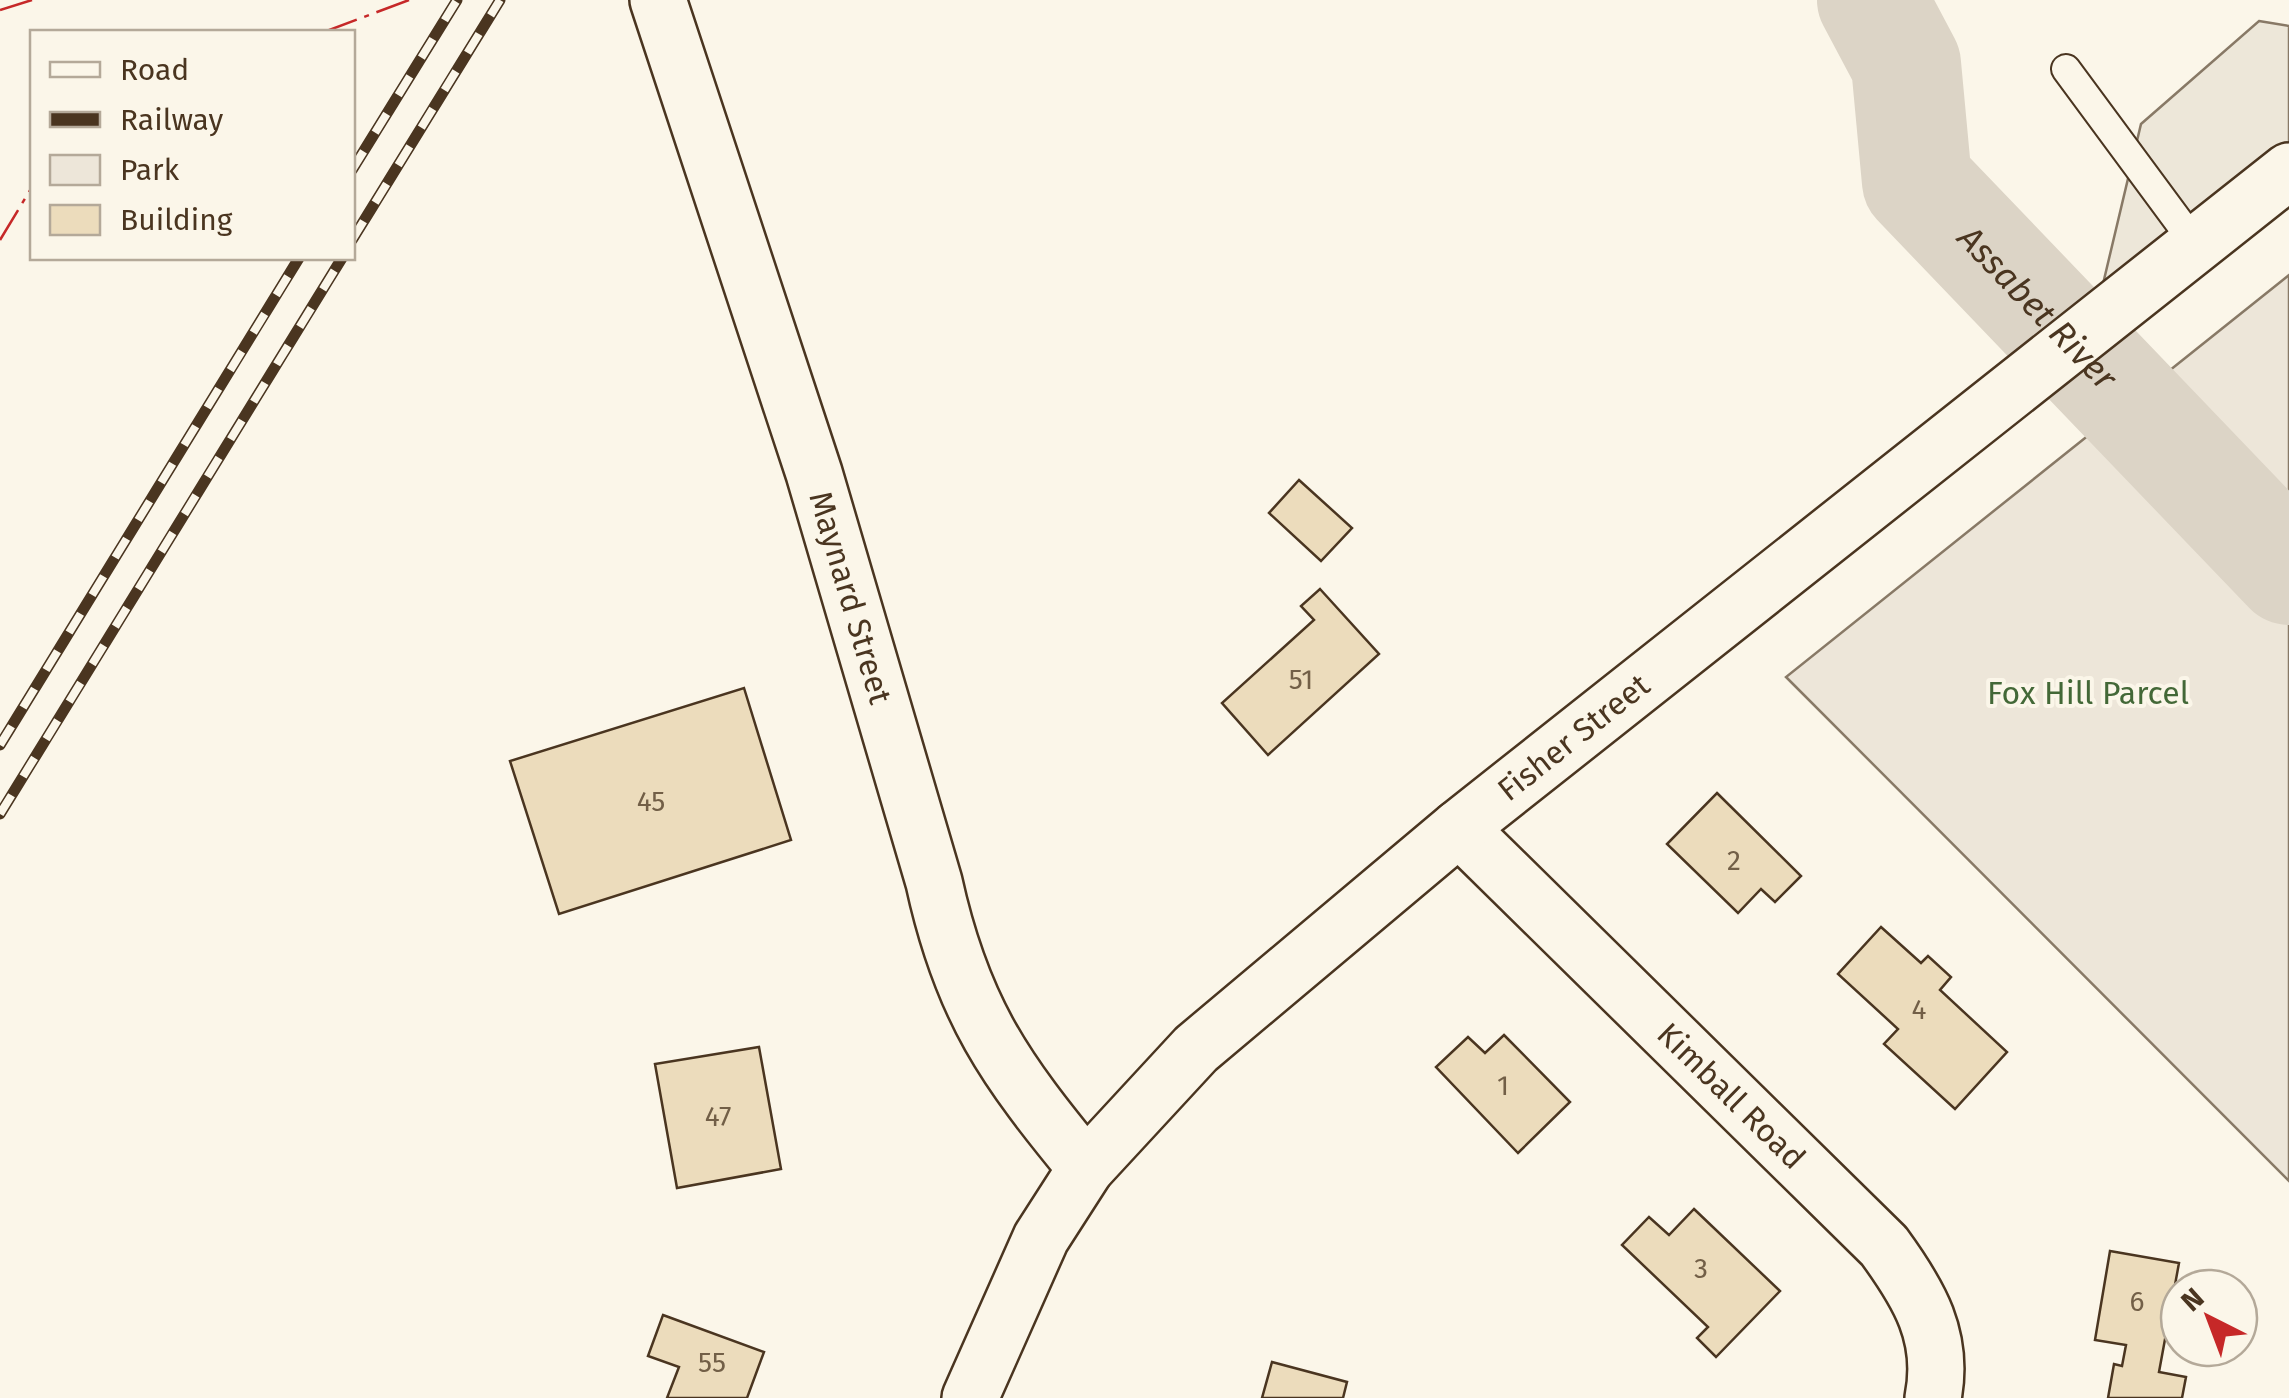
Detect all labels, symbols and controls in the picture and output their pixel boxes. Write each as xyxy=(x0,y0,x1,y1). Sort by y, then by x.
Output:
legend xyxy=(30,30,355,260)
text: Road xyxy=(120,52,189,88)
text: Railway xyxy=(120,102,223,138)
text: Park xyxy=(120,152,180,188)
text: Building xyxy=(120,202,233,238)
water label: Assabet River xyxy=(1948,216,2127,399)
street label: Maynard Street xyxy=(801,487,900,709)
house number: 51 xyxy=(1289,663,1313,696)
street label: Fisher Street xyxy=(1490,665,1657,809)
park label: Fox Hill Parcel xyxy=(1987,674,2189,712)
house number: 45 xyxy=(637,785,665,818)
house number: 2 xyxy=(1727,844,1741,877)
house number: 4 xyxy=(1912,993,1927,1026)
street label: Kimball Road xyxy=(1650,1015,1813,1177)
house number: 1 xyxy=(1497,1069,1509,1102)
house number: 47 xyxy=(705,1100,731,1133)
house number: 3 xyxy=(1694,1252,1708,1285)
north arrow xyxy=(2159,1268,2259,1368)
text: N xyxy=(2175,1281,2211,1318)
house number: 6 xyxy=(2130,1285,2144,1318)
house number: 55 xyxy=(698,1346,726,1379)

